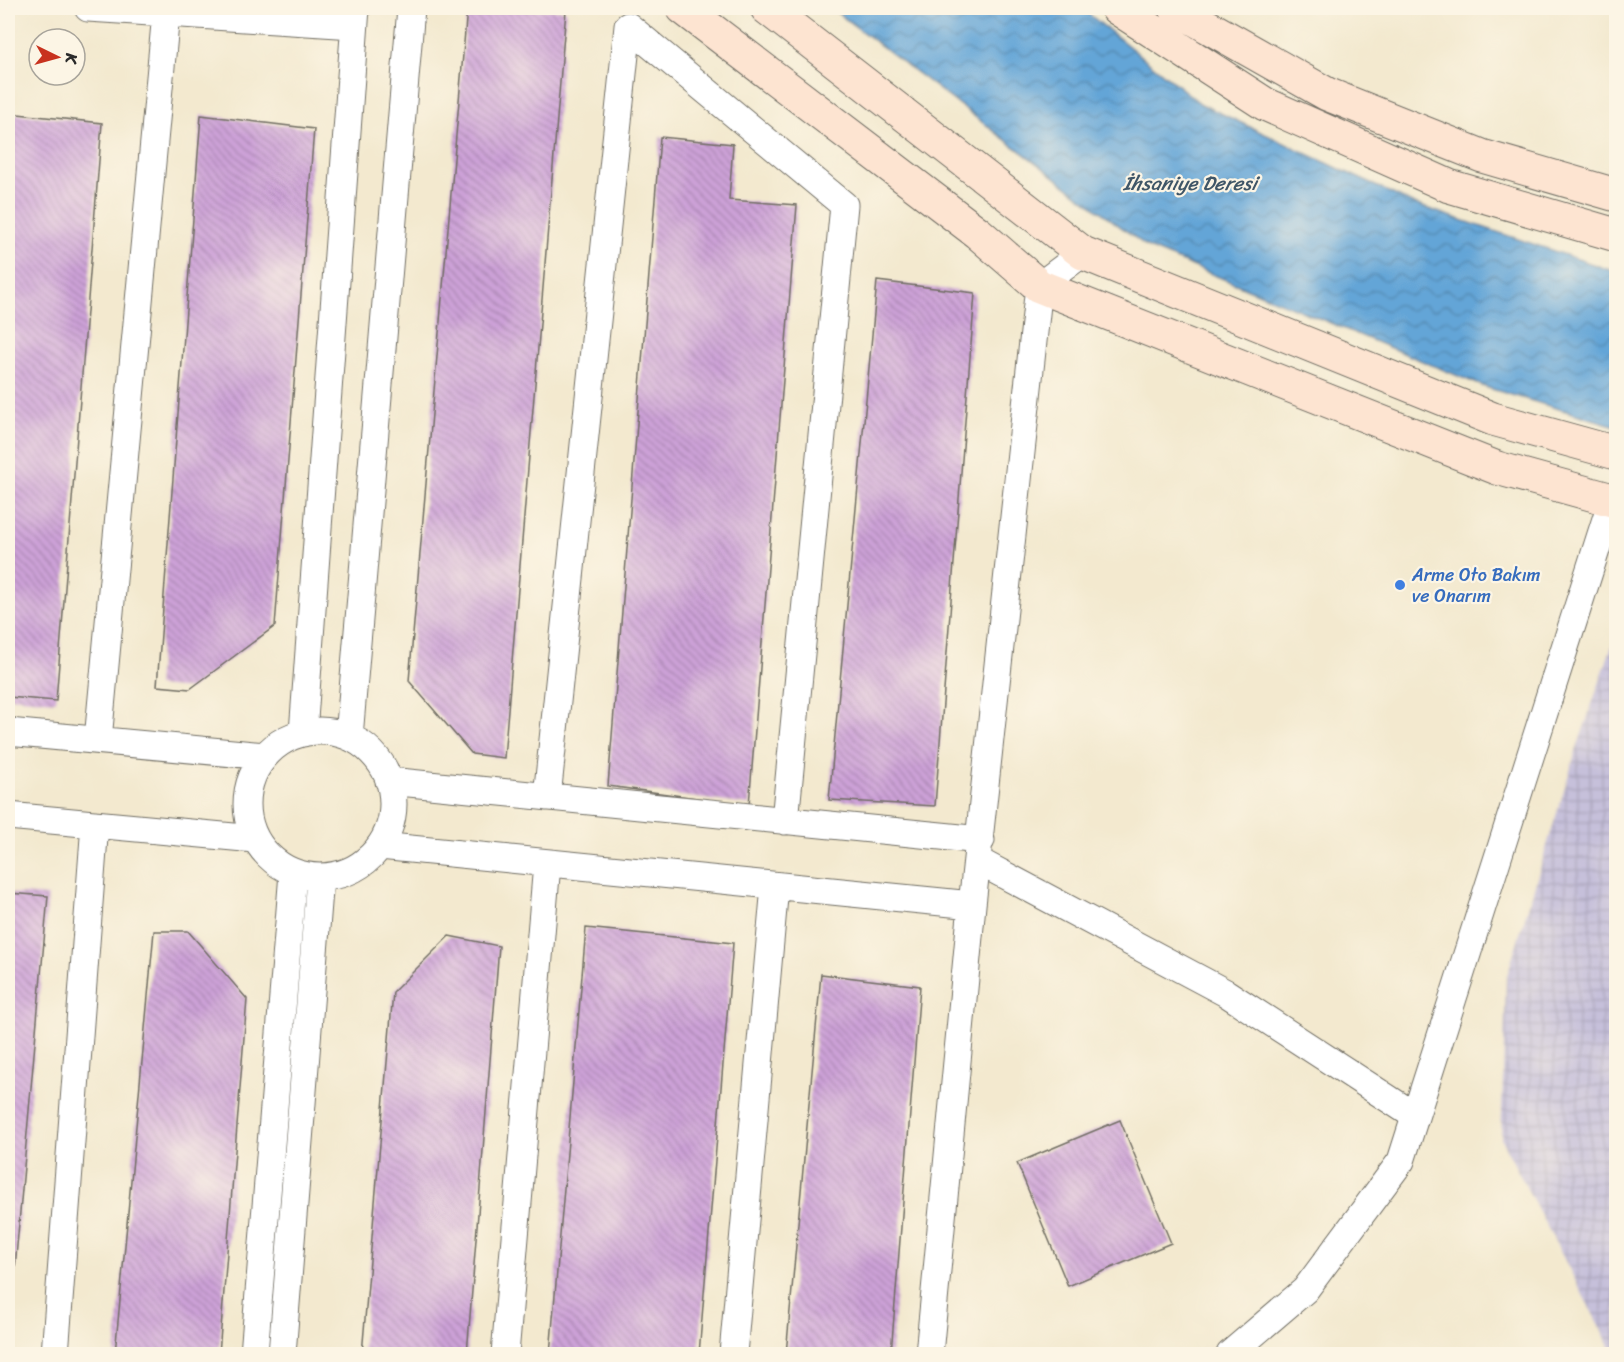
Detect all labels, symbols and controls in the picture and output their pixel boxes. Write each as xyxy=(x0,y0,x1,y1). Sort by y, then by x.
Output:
north arrow xyxy=(27,27,87,87)
text: K xyxy=(56,51,86,66)
water label: İhsaniye Deresi xyxy=(1122,166,1260,201)
place label: Arme Oto Bakım ve Onarım xyxy=(1411,559,1541,612)
marker: Arme Oto Bakım ve Onarım xyxy=(1393,578,1407,592)

